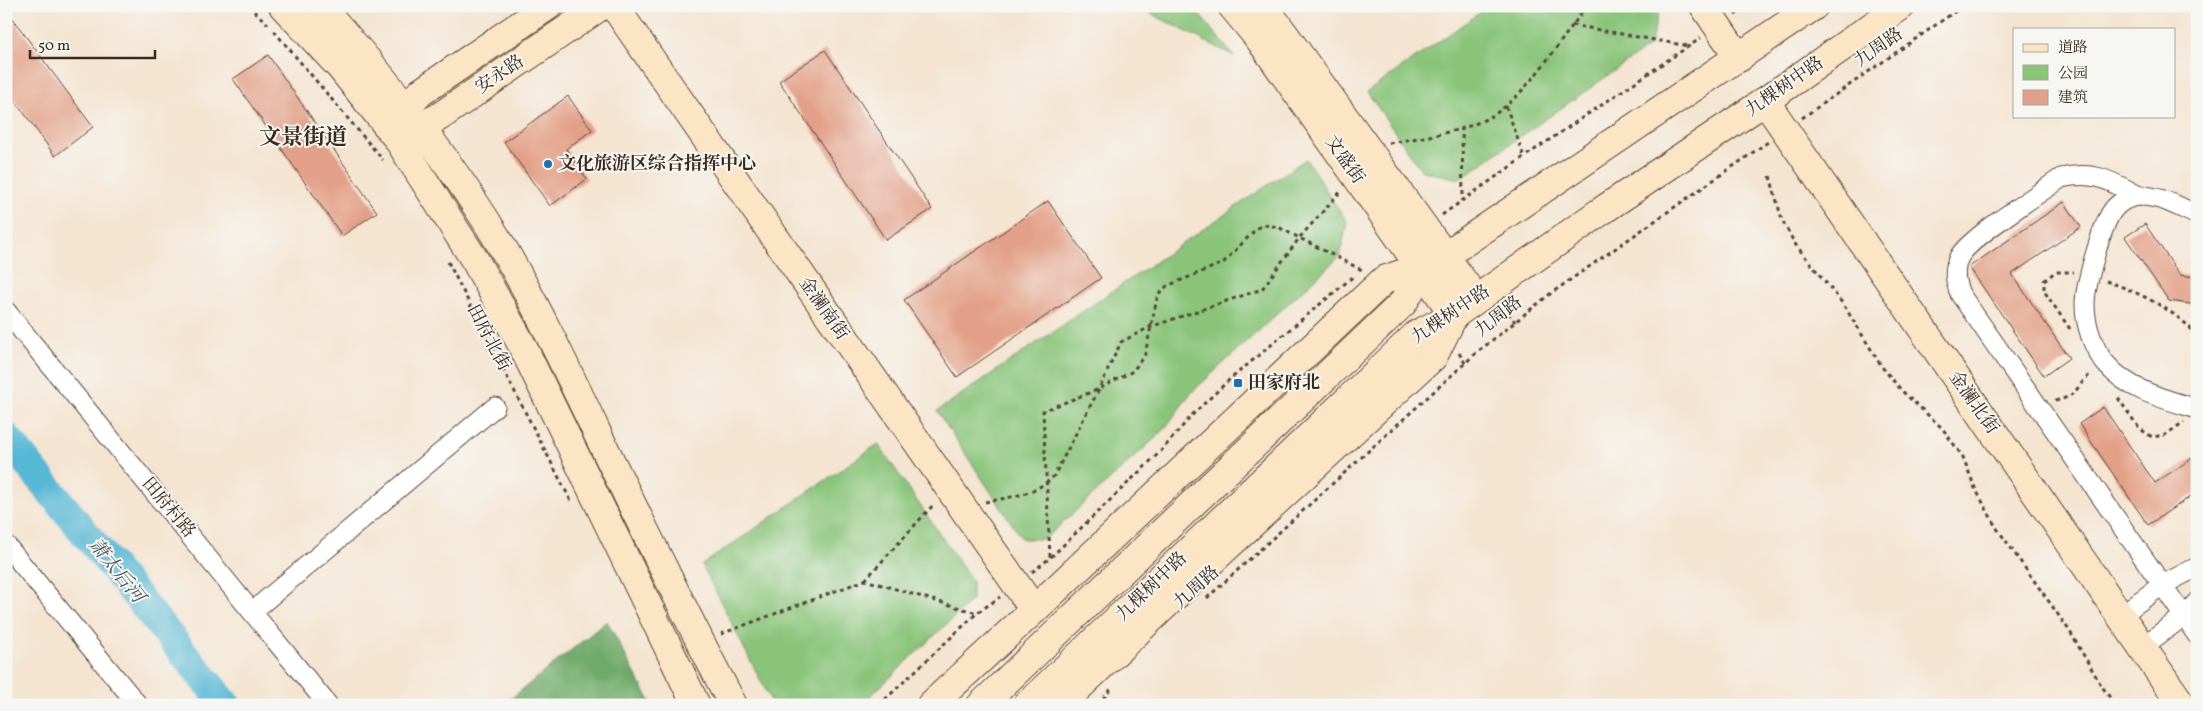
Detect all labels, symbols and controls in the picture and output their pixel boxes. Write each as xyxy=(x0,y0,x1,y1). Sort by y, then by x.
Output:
street label: 九周路 xyxy=(1850,22,1908,74)
scale bar xyxy=(30,28,155,60)
legend xyxy=(2013,28,2176,118)
text: 50 m xyxy=(38,36,70,57)
text: 道路 xyxy=(2058,38,2088,59)
street label: 安永路 xyxy=(471,50,529,100)
street label: 九棵树中路 xyxy=(1741,51,1829,123)
text: 公园 xyxy=(2058,64,2088,85)
text: 建筑 xyxy=(2058,88,2088,109)
district label: 文景街道 xyxy=(259,123,347,154)
street label: 文盛街 xyxy=(1318,131,1370,189)
place label: 文化旅游区综合指挥中心 xyxy=(558,152,756,177)
marker: 文化旅游区综合指挥中心 xyxy=(542,158,554,170)
street label: 金澜南街 xyxy=(792,272,854,346)
street label: 九棵树中路 xyxy=(1407,279,1495,351)
street label: 九周路 xyxy=(1470,291,1528,343)
street label: 田府北街 xyxy=(460,300,516,376)
street label: 金澜北街 xyxy=(1942,366,2004,440)
place label: 田家府北 xyxy=(1248,371,1320,396)
marker: 田家府北 xyxy=(1232,377,1244,389)
street label: 田府村路 xyxy=(135,472,201,544)
water label: 萧太后河 xyxy=(82,533,152,611)
street label: 九棵树中路 xyxy=(1111,547,1193,627)
street label: 九周路 xyxy=(1169,561,1225,615)

